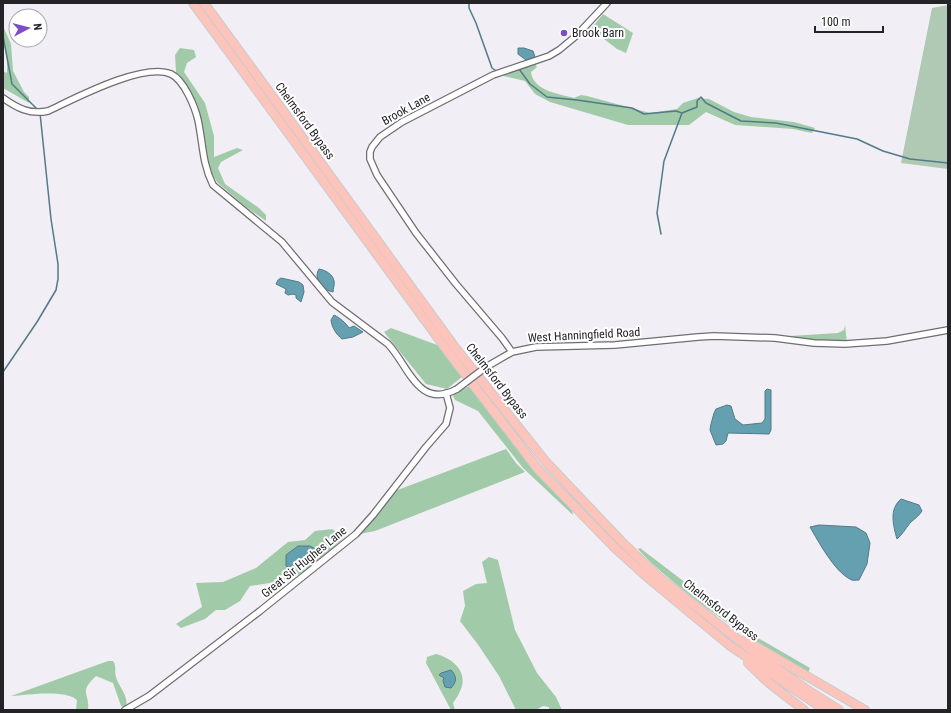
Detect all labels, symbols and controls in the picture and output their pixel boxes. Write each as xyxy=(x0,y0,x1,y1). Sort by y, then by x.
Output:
north arrow xyxy=(8,8,48,48)
scale bar xyxy=(815,8,883,34)
text: 100 m xyxy=(821,15,851,29)
text: N xyxy=(31,23,44,31)
place label: Brook Barn xyxy=(572,26,624,40)
marker: Brook Barn xyxy=(559,28,569,38)
street label: Chelmsford Bypass xyxy=(272,80,338,162)
street label: Brook Lane xyxy=(379,90,433,128)
street label: West Hanningfield Road xyxy=(527,325,641,345)
street label: Chelmsford Bypass xyxy=(463,341,531,421)
street label: Great Sir Hughes Lane xyxy=(259,523,350,601)
street label: Chelmsford Bypass xyxy=(681,576,761,644)

